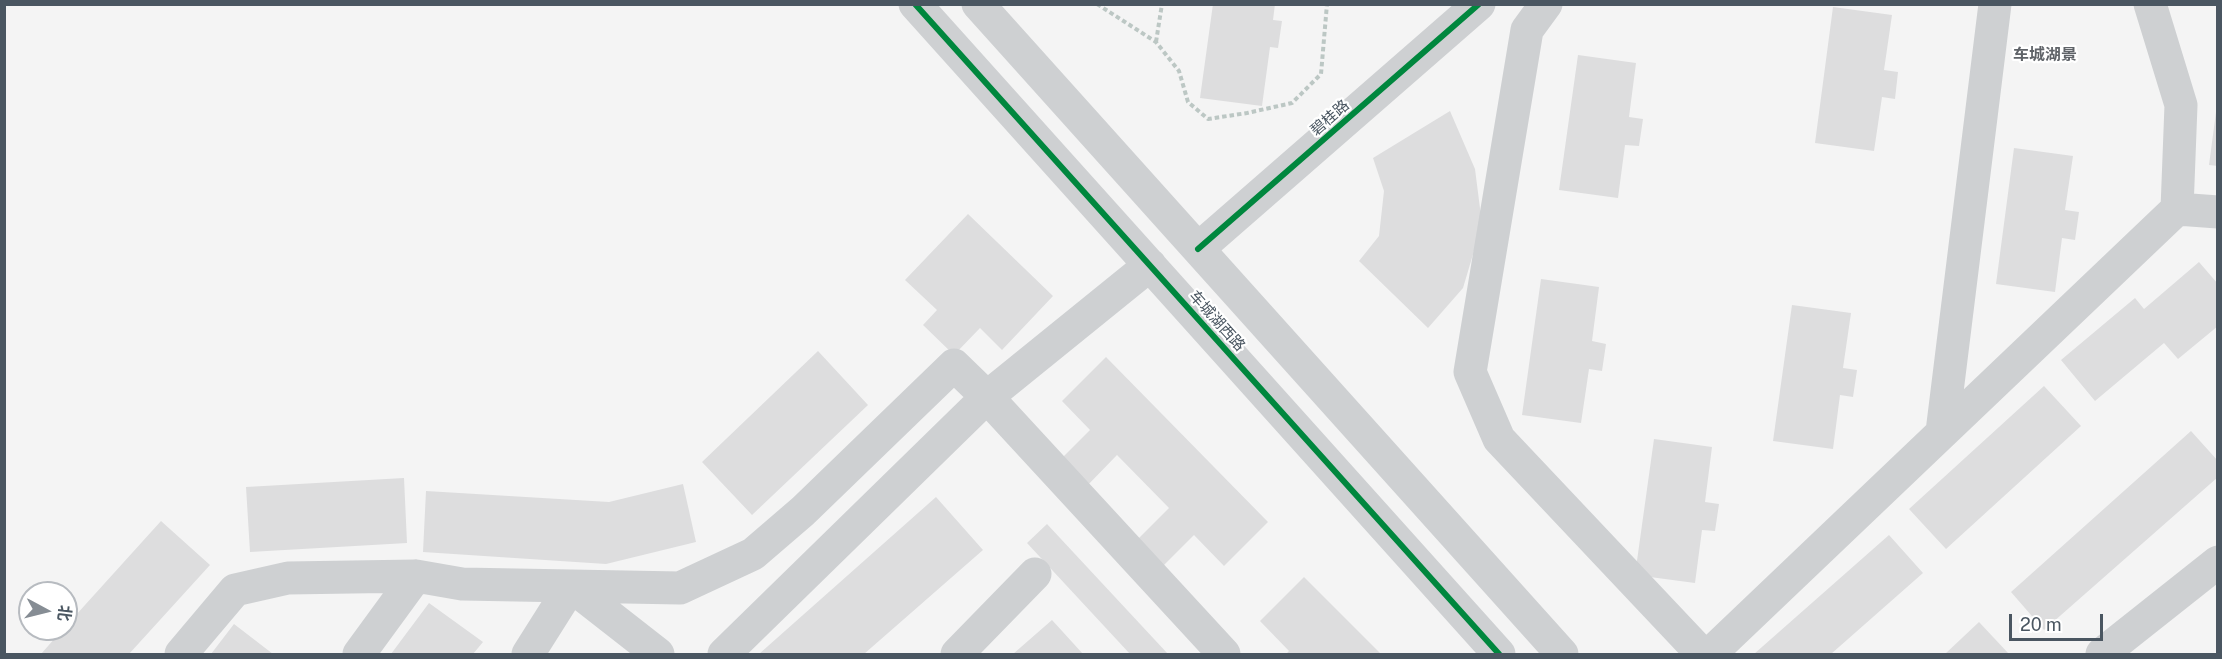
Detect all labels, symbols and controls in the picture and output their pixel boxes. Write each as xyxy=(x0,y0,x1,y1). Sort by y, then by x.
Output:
district label: 车城湖景 xyxy=(2013,45,2077,65)
street label: 碧桂路 xyxy=(1307,96,1353,140)
street label: 车城湖西路 xyxy=(1185,287,1249,355)
north arrow xyxy=(18,581,78,641)
scale bar xyxy=(2012,602,2106,640)
text: 北 xyxy=(54,604,75,622)
text: 20 m xyxy=(2020,614,2062,635)

